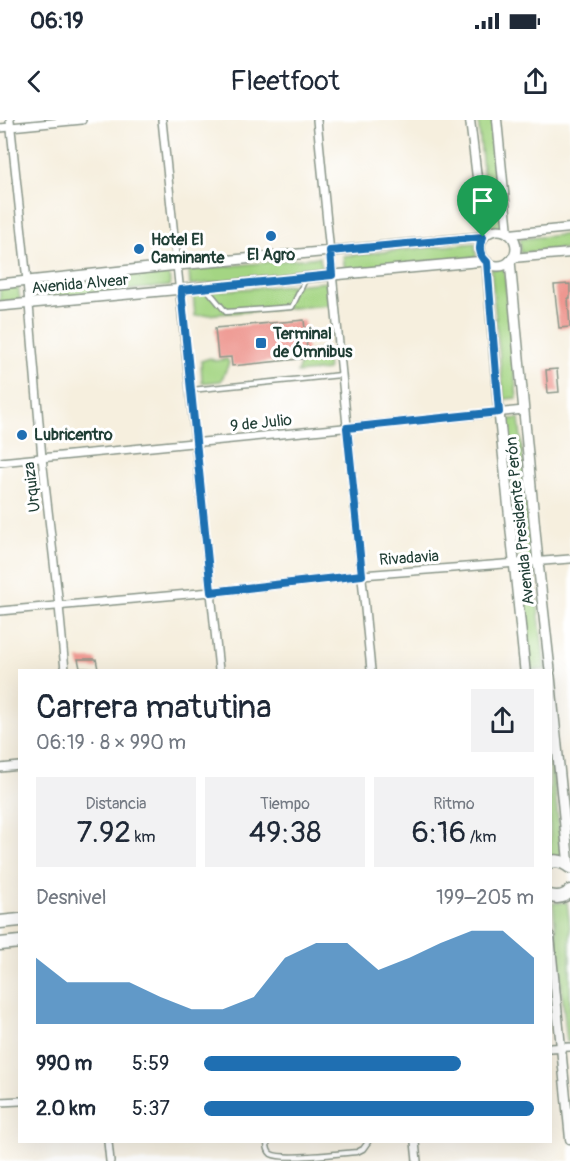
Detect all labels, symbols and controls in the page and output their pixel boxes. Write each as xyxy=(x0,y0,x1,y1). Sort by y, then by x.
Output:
text: 06:19 xyxy=(30,7,84,35)
icon: back xyxy=(18,65,51,98)
text: Fleetfoot xyxy=(230,65,340,98)
icon: share xyxy=(519,65,552,98)
pin xyxy=(457,175,508,237)
icon: arrive xyxy=(466,184,499,217)
marker: El Agro xyxy=(264,229,278,243)
place label: Hotel El Caminante xyxy=(151,230,226,268)
marker: Hotel El Caminante xyxy=(132,242,146,256)
place label: El Agro xyxy=(247,245,295,265)
street label: Avenida Alvear xyxy=(31,270,130,298)
place label: Terminal de Ómnibus xyxy=(272,324,353,362)
marker: Terminal de Ómnibus xyxy=(254,336,268,350)
street label: 9 de Julio xyxy=(229,410,293,436)
place label: Lubricentro xyxy=(34,425,113,445)
marker: Lubricentro xyxy=(15,428,29,442)
street label: Avenida Presidente Perón xyxy=(501,436,539,606)
street label: Urquiza xyxy=(19,461,45,513)
street label: Rivadavia xyxy=(378,546,440,570)
text: Carrera matutina xyxy=(36,687,272,728)
button: share xyxy=(471,689,534,752)
text: 06:19 · 8 × 990 m xyxy=(36,730,186,755)
text: Distancia xyxy=(86,794,146,814)
text: Tiempo xyxy=(260,794,310,814)
text: Ritmo xyxy=(433,794,475,814)
text: 7.92 xyxy=(76,814,131,851)
text: 49:38 xyxy=(249,814,321,851)
text: 6:16 xyxy=(412,814,466,851)
text: km xyxy=(131,827,156,847)
text: /km xyxy=(466,827,496,847)
text: Desnivel xyxy=(36,885,106,910)
text: 199–205 m xyxy=(436,885,534,910)
text: 990 m xyxy=(36,1051,92,1076)
text: 5:59 xyxy=(132,1051,169,1076)
text: 2.0 km xyxy=(36,1096,96,1121)
text: 5:37 xyxy=(132,1096,170,1121)

